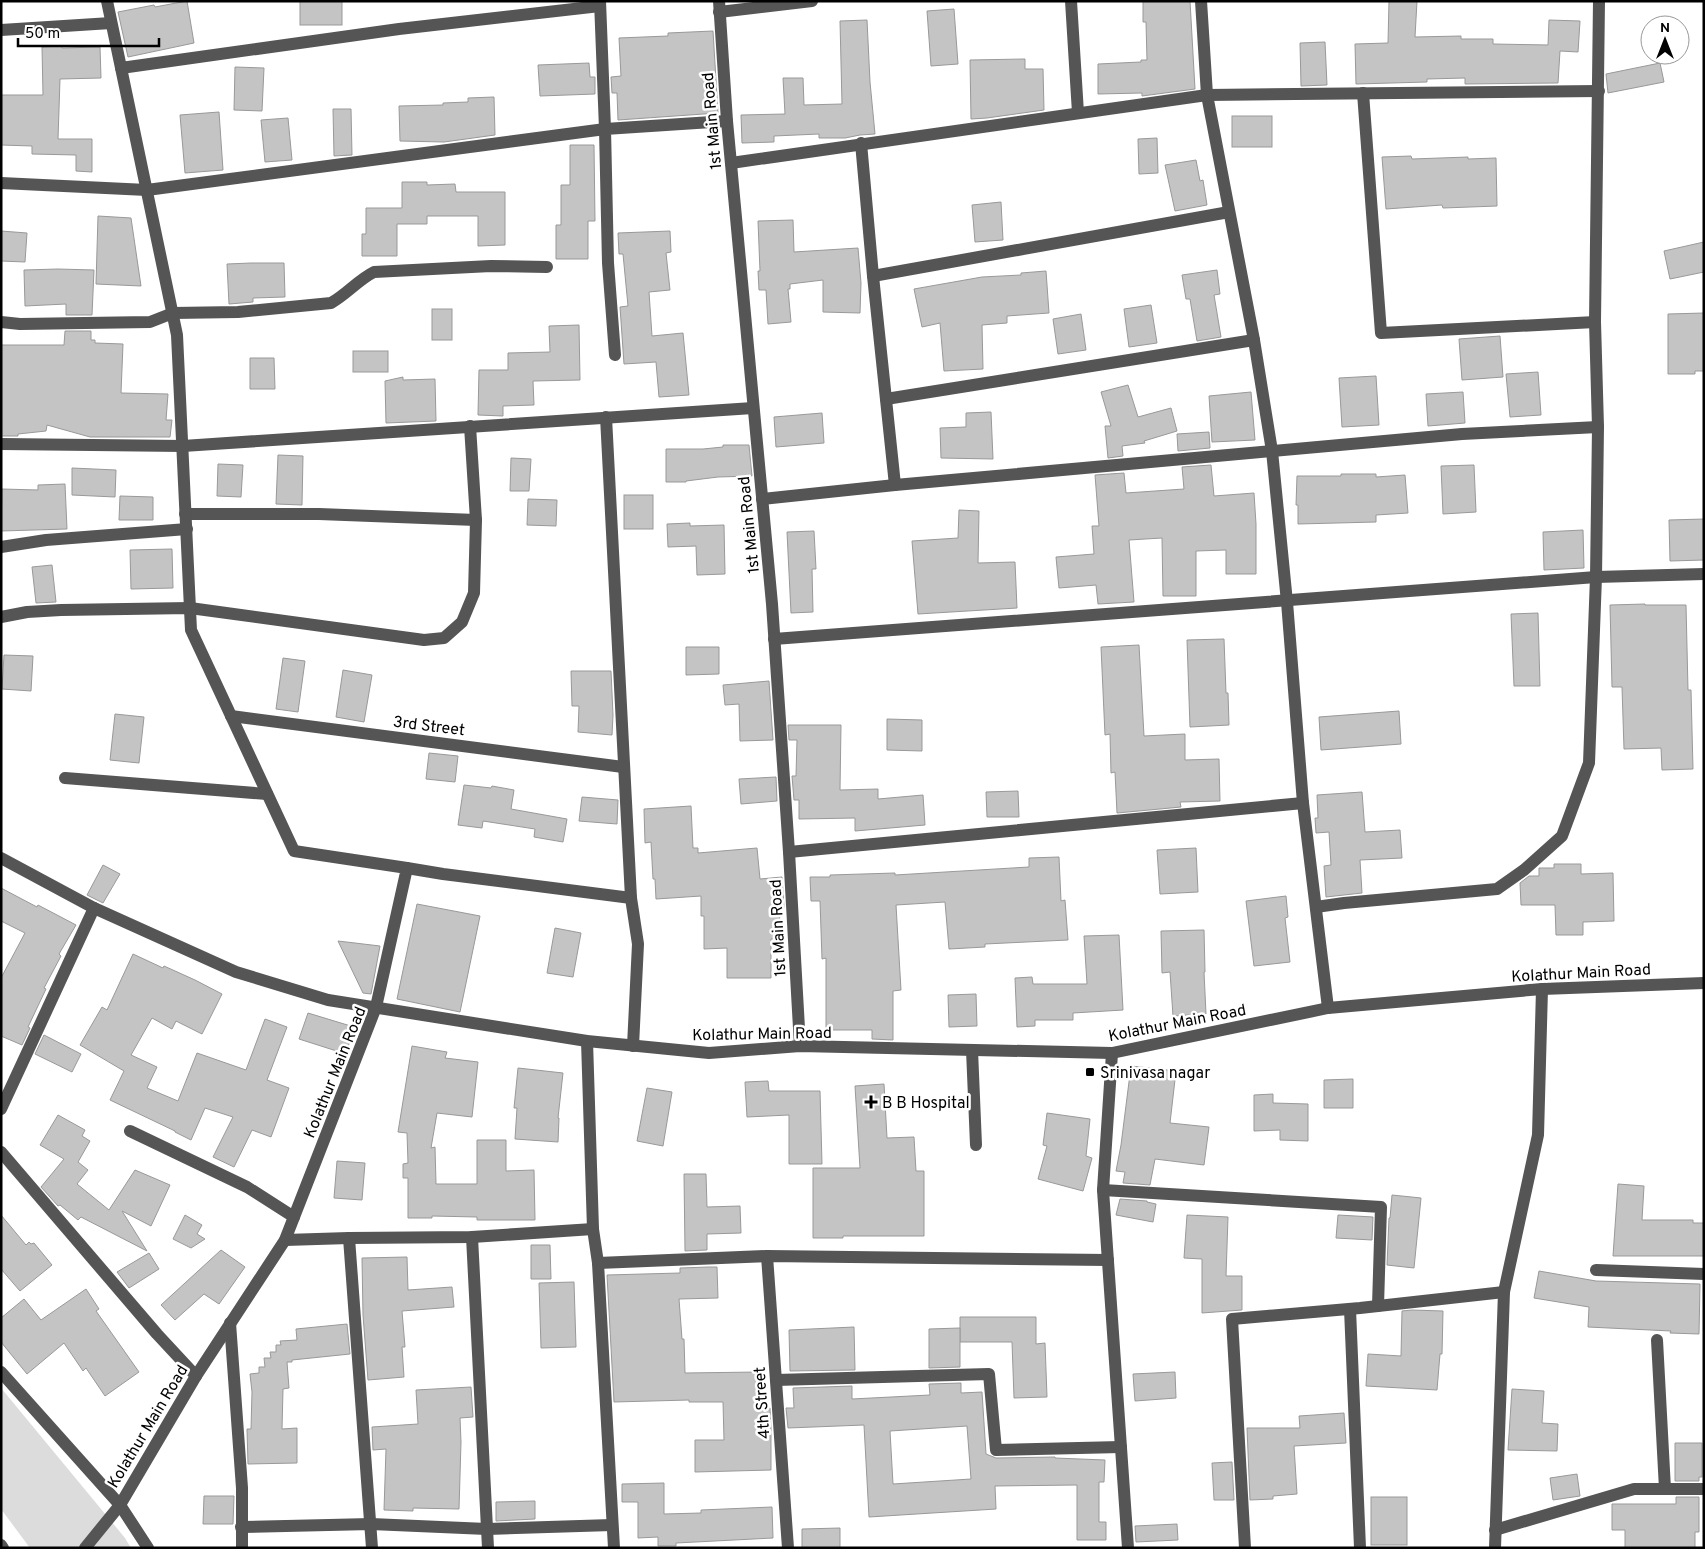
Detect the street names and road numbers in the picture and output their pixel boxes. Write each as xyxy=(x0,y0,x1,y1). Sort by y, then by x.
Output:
street label: 1st Main Road xyxy=(699,71,727,170)
street label: 1st Main Road xyxy=(735,475,765,574)
street label: 3rd Street xyxy=(392,713,466,741)
street label: 1st Main Road xyxy=(766,879,792,977)
street label: Kolathur Main Road xyxy=(1511,960,1652,988)
street label: Kolathur Main Road xyxy=(1107,1001,1248,1047)
street label: Kolathur Main Road xyxy=(300,1004,371,1141)
street label: Kolathur Main Road xyxy=(692,1024,832,1046)
street label: Kolathur Main Road xyxy=(104,1362,193,1492)
street label: 4th Street xyxy=(750,1366,775,1440)

